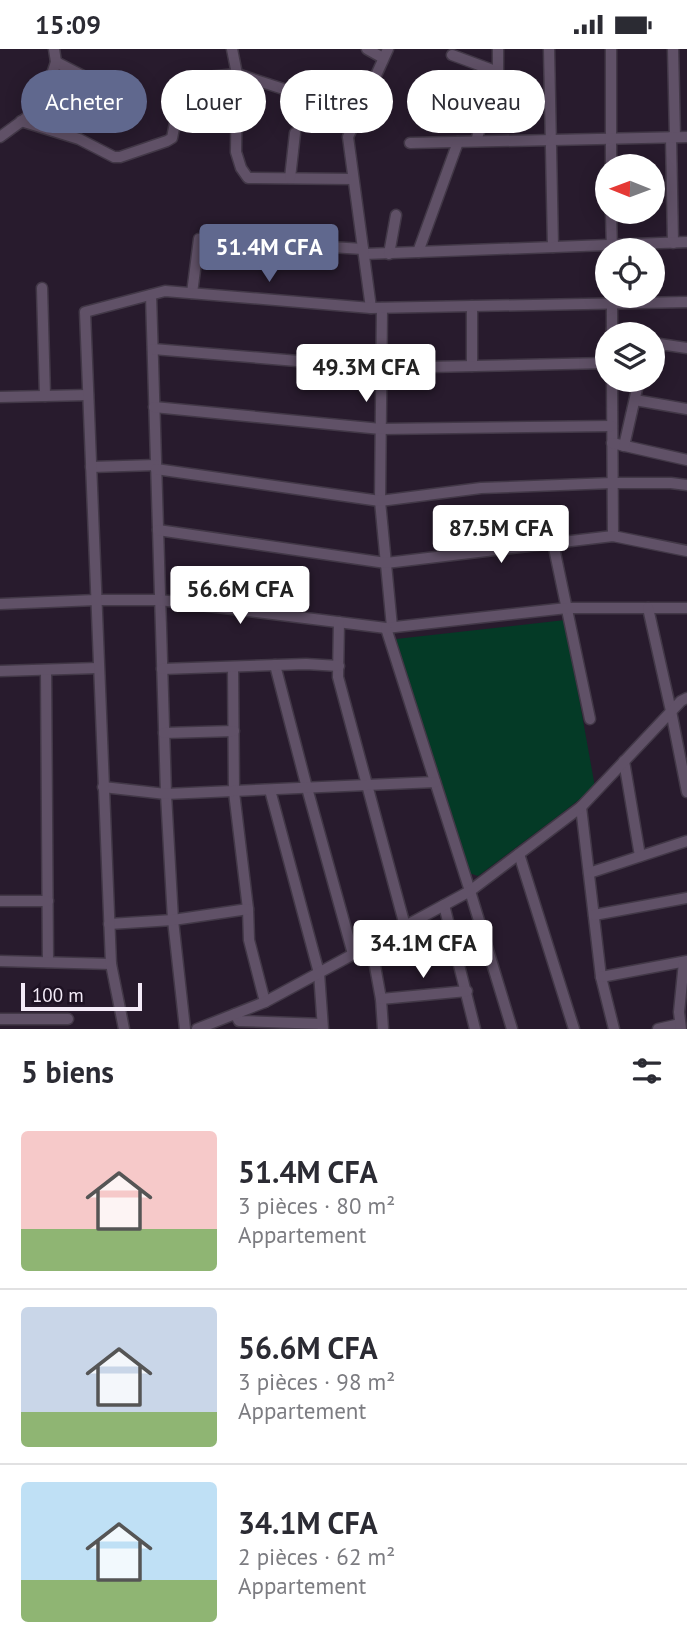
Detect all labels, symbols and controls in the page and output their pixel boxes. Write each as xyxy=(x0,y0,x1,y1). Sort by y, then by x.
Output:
text: 15:09 xyxy=(35,8,101,41)
chip: Acheter xyxy=(21,70,147,133)
chip: Louer xyxy=(161,70,266,133)
chip: Filtres xyxy=(280,70,393,133)
chip: Nouveau xyxy=(407,70,545,133)
north arrow xyxy=(595,154,665,224)
map controls xyxy=(595,154,665,392)
pin: 51.4M CFA xyxy=(189,225,349,284)
text: 51.4M CFA xyxy=(215,232,323,261)
button: locate xyxy=(595,238,665,308)
button: layers xyxy=(595,322,665,392)
pin: 49.3M CFA xyxy=(286,345,446,404)
text: 49.3M CFA xyxy=(312,352,420,381)
pin: 87.5M CFA xyxy=(421,505,581,565)
text: 87.5M CFA xyxy=(449,513,553,542)
pin: 56.6M CFA xyxy=(160,567,320,626)
text: 56.6M CFA xyxy=(186,574,294,603)
pin: 34.1M CFA xyxy=(343,921,503,980)
text: 34.1M CFA xyxy=(369,928,477,957)
scale bar xyxy=(21,980,142,1012)
text: 100 m xyxy=(32,983,84,1007)
text: 5 biens xyxy=(21,1052,114,1091)
icon: filters xyxy=(628,1052,666,1090)
text: 51.4M CFA xyxy=(238,1152,378,1191)
icon: home xyxy=(77,1159,161,1243)
text: 3 pièces · 80 m² xyxy=(238,1191,395,1220)
text: Appartement xyxy=(238,1220,366,1249)
text: 56.6M CFA xyxy=(238,1328,378,1367)
icon: home xyxy=(77,1335,161,1419)
text: 3 pièces · 98 m² xyxy=(238,1367,395,1396)
text: Appartement xyxy=(238,1396,366,1425)
text: 34.1M CFA xyxy=(238,1503,378,1542)
icon: home xyxy=(77,1510,161,1594)
text: 2 pièces · 62 m² xyxy=(238,1542,395,1571)
text: Appartement xyxy=(238,1571,366,1600)

